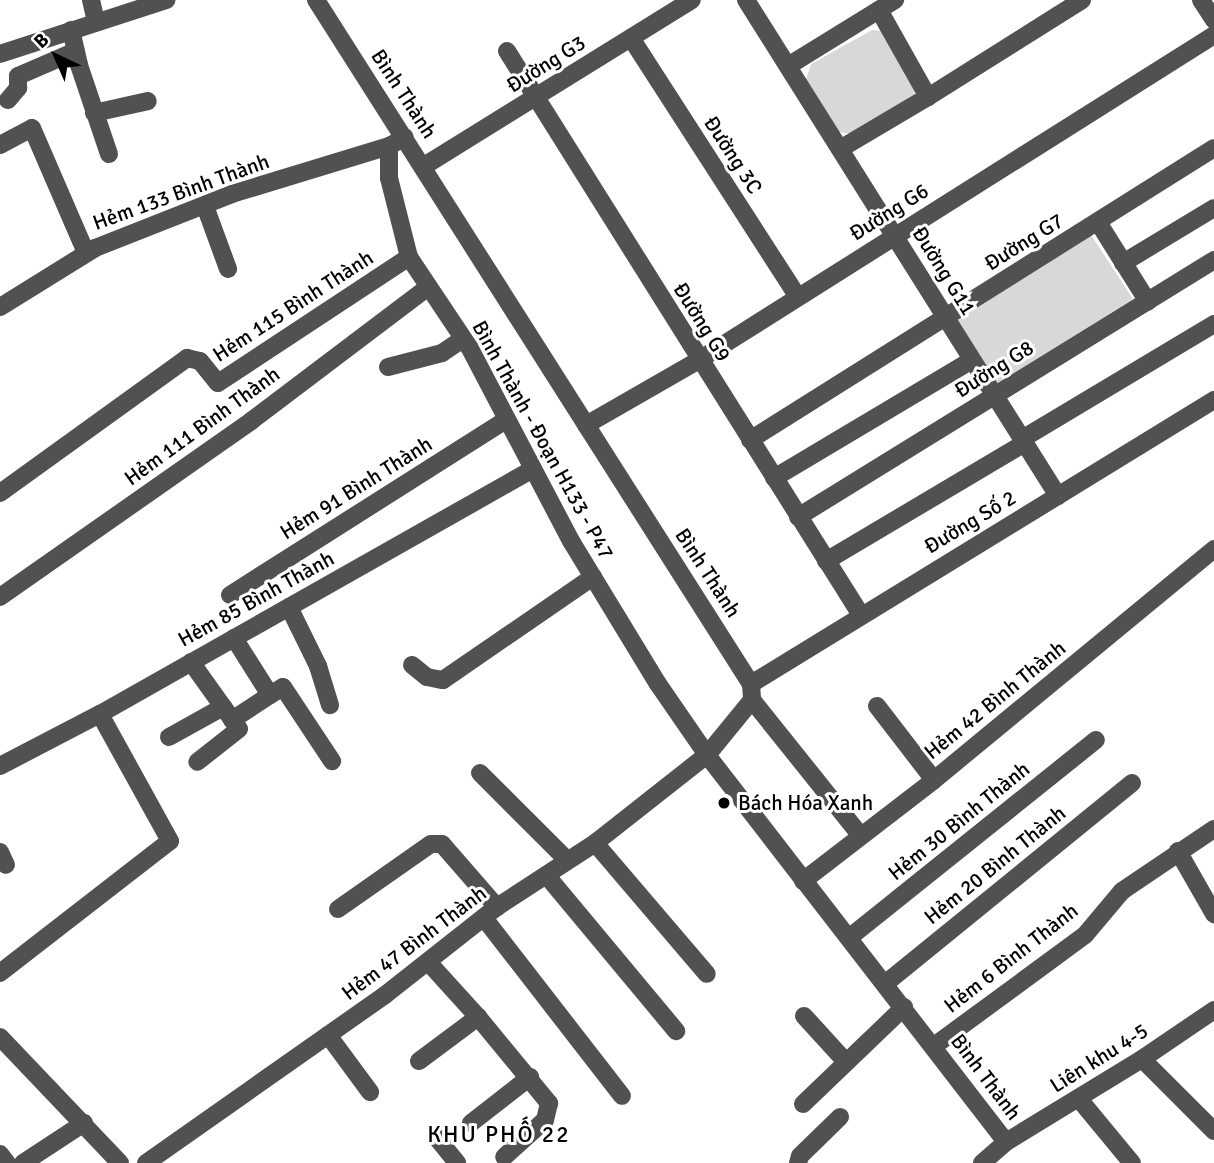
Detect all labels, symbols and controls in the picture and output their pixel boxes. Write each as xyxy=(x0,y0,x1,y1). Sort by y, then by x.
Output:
north arrow xyxy=(21,21,91,91)
text: B xyxy=(29,28,54,54)
street label: Đường G3 xyxy=(502,30,590,98)
street label: Bình Thành xyxy=(366,45,442,143)
street label: Đường 3C xyxy=(699,111,767,199)
street label: Hẻm 133 Bình Thành xyxy=(89,148,273,236)
street label: Đường G6 xyxy=(845,178,933,246)
street label: Đường G7 xyxy=(980,208,1068,276)
street label: Đường G11 xyxy=(907,222,981,320)
street label: Hẻm 115 Bình Thành xyxy=(208,245,378,367)
street label: Đường G9 xyxy=(668,278,736,366)
street label: Bình Thành - Đoạn H133 - P47 xyxy=(467,316,619,564)
street label: Đường G8 xyxy=(950,335,1038,403)
street label: Hẻm 111 Bình Thành xyxy=(119,361,285,491)
street label: Hẻm 91 Bình Thành xyxy=(275,431,437,545)
street label: Đường Số 2 xyxy=(920,485,1020,559)
street label: Bình Thành xyxy=(670,524,746,622)
street label: Hẻm 85 Bình Thành xyxy=(174,546,338,652)
street label: Hẻm 42 Bình Thành xyxy=(919,635,1071,765)
street label: Hẻm 30 Bình Thành xyxy=(883,756,1035,886)
place label: Bách Hóa Xanh xyxy=(738,790,873,816)
marker: Bách Hóa Xanh xyxy=(716,795,732,811)
street label: Hẻm 20 Bình Thành xyxy=(919,800,1071,930)
street label: Hẻm 47 Bình Thành xyxy=(337,880,491,1006)
street label: Hẻm 6 Bình Thành xyxy=(939,898,1083,1018)
street label: Liên khu 4-5 xyxy=(1045,1018,1153,1098)
street label: Bình Thành xyxy=(945,1029,1027,1125)
district label: KHU PHỐ 22 xyxy=(429,1121,569,1149)

